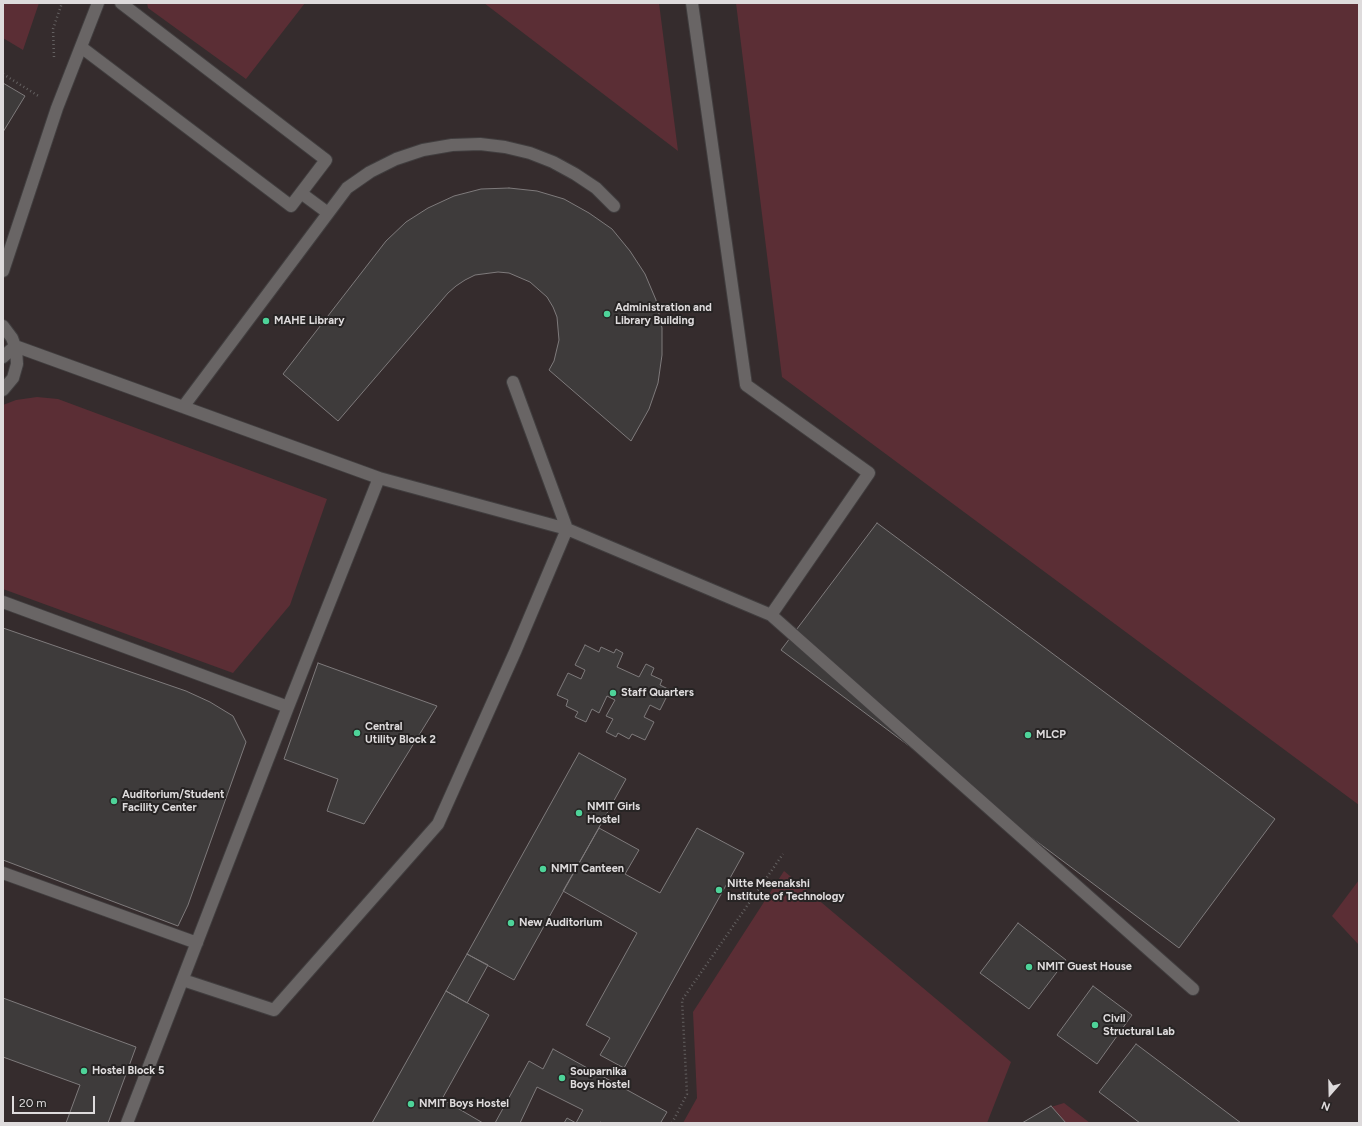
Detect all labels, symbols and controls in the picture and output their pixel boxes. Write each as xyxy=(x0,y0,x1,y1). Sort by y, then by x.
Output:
place label: Administration and Library Building xyxy=(615,301,712,327)
marker: Administration and Library Building xyxy=(602,309,612,319)
place label: MAHE Library xyxy=(274,314,345,328)
marker: MAHE Library xyxy=(261,316,271,326)
place label: Staff Quarters xyxy=(621,686,694,700)
marker: Staff Quarters xyxy=(608,688,618,698)
place label: Central Utility Block 2 xyxy=(365,720,436,746)
marker: Central Utility Block 2 xyxy=(352,728,362,738)
place label: MLCP xyxy=(1036,728,1066,742)
marker: MLCP xyxy=(1023,730,1033,740)
place label: Auditorium/Student Facility Center xyxy=(122,788,225,814)
marker: Auditorium/Student Facility Center xyxy=(109,796,119,806)
place label: NMIT Girls Hostel xyxy=(587,800,640,826)
marker: NMIT Girls Hostel xyxy=(574,808,584,818)
place label: NMIT Canteen xyxy=(551,862,624,876)
marker: NMIT Canteen xyxy=(538,864,548,874)
place label: Nitte Meenakshi Institute of Technology xyxy=(727,877,845,903)
marker: Nitte Meenakshi Institute of Technology xyxy=(714,885,724,895)
place label: New Auditorium xyxy=(519,916,602,930)
marker: New Auditorium xyxy=(506,918,516,928)
place label: NMIT Guest House xyxy=(1037,960,1132,974)
marker: NMIT Guest House xyxy=(1024,962,1034,972)
place label: Civil Structural Lab xyxy=(1103,1012,1175,1038)
marker: Civil Structural Lab xyxy=(1090,1020,1100,1030)
place label: Hostel Block 5 xyxy=(92,1064,164,1078)
place label: Souparnika Boys Hostel xyxy=(570,1065,630,1091)
marker: Hostel Block 5 xyxy=(79,1066,89,1076)
marker: Souparnika Boys Hostel xyxy=(557,1073,567,1083)
north arrow xyxy=(1310,1074,1350,1114)
scale bar xyxy=(14,1088,97,1114)
text: 20 m xyxy=(19,1096,47,1110)
place label: NMIT Boys Hostel xyxy=(419,1097,509,1111)
text: N xyxy=(1320,1098,1332,1113)
marker: NMIT Boys Hostel xyxy=(406,1099,416,1109)

